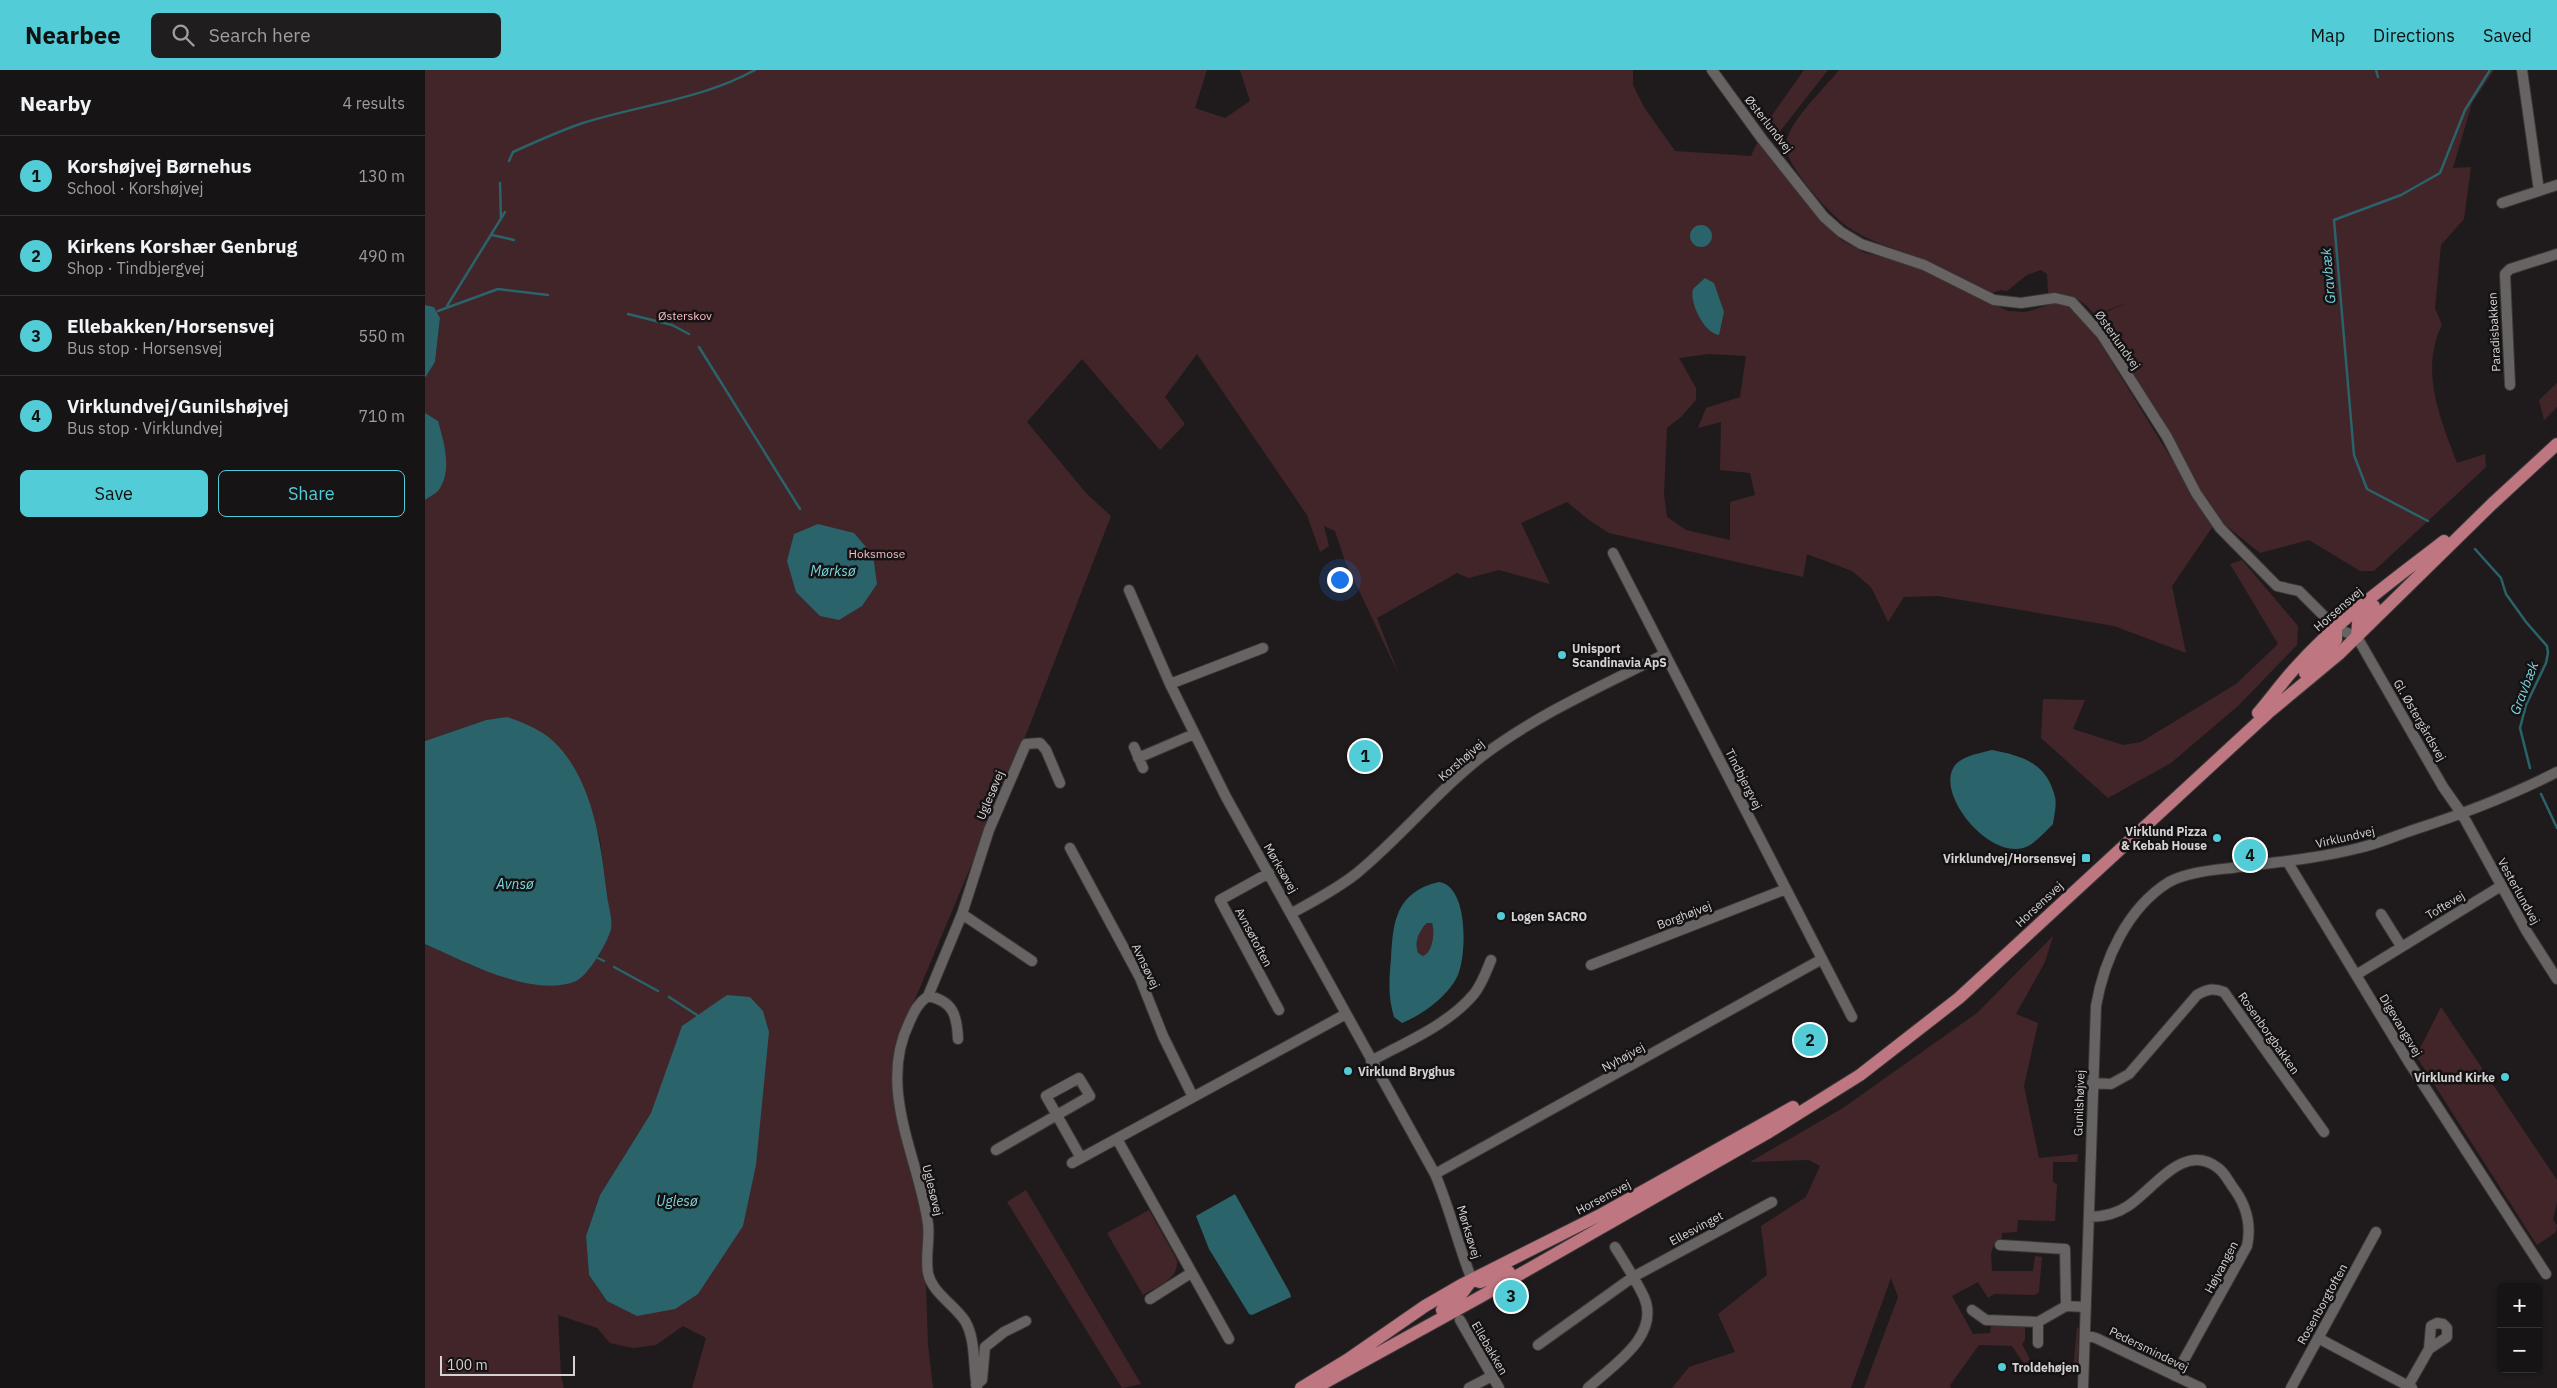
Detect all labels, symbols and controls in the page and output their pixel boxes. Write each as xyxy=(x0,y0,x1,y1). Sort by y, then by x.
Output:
search box xyxy=(151,13,501,58)
text: Nearbee xyxy=(25,19,121,51)
icon: search xyxy=(169,21,197,49)
text: Search here xyxy=(209,23,311,47)
text: Map xyxy=(2310,24,2345,47)
text: Directions xyxy=(2373,24,2455,47)
text: Saved xyxy=(2483,24,2532,47)
text: Nearby xyxy=(20,89,91,117)
street label: Østerlundvej xyxy=(1742,92,1796,156)
text: 4 results xyxy=(342,93,405,113)
text: Korshøjvej Børnehus xyxy=(67,154,251,178)
text: 1 xyxy=(31,166,41,186)
text: 130 m xyxy=(358,166,405,186)
text: School · Korshøjvej xyxy=(67,178,204,198)
text: Kirkens Korshær Genbrug xyxy=(67,234,297,258)
text: 2 xyxy=(31,246,41,266)
text: 490 m xyxy=(358,246,405,266)
water label: Gravbæk xyxy=(2317,247,2339,304)
text: Shop · Tindbjergvej xyxy=(67,258,204,278)
street label: Paradisbakken xyxy=(2484,292,2504,372)
park label: Østerskov xyxy=(658,308,712,323)
street label: Østerlundvej xyxy=(2092,308,2144,372)
text: Ellebakken/Horsensvej xyxy=(67,314,274,338)
text: 3 xyxy=(31,326,41,346)
text: 550 m xyxy=(358,326,405,346)
text: Bus stop · Horsensvej xyxy=(67,338,222,358)
text: Virklundvej/Gunilshøjvej xyxy=(67,394,289,418)
text: 4 xyxy=(31,406,41,426)
text: 710 m xyxy=(358,406,405,426)
text: Bus stop · Virklundvej xyxy=(67,418,223,438)
button: Save xyxy=(20,470,208,517)
button: Share xyxy=(218,470,405,517)
park label: Hoksmose xyxy=(849,546,906,561)
water label: Mørksø xyxy=(810,562,856,580)
your location xyxy=(1327,567,1353,593)
street label: Horsensvej xyxy=(2310,584,2366,634)
place label: Unisport Scandinavia ApS xyxy=(1572,641,1667,670)
marker: Unisport Scandinavia ApS xyxy=(1556,649,1568,661)
water label: Gravbæk xyxy=(2506,658,2543,717)
street label: Gl. Østergårdsvej xyxy=(2390,676,2450,764)
street label: Korshøjvej xyxy=(1435,736,1487,784)
pin: 1 xyxy=(1349,737,1381,775)
street label: Tindbjergvej xyxy=(1722,746,1766,812)
street label: Uglesøvej xyxy=(973,768,1007,822)
street label: Virklundvej xyxy=(2314,823,2376,851)
place label: Virklund Pizza & Kebab House xyxy=(2121,824,2207,853)
marker: Virklund Pizza & Kebab House xyxy=(2211,832,2223,844)
pin: 4 xyxy=(2234,836,2266,874)
street label: Mørksøvej xyxy=(1261,840,1301,896)
place label: Virklundvej/Horsensvej xyxy=(1943,851,2076,866)
marker: Virklundvej/Horsensvej xyxy=(2080,852,2092,864)
street label: Vesterlundvej xyxy=(2495,855,2543,927)
water label: Avnsø xyxy=(495,875,534,893)
street label: Horsensvej xyxy=(2012,878,2066,930)
street label: Toftevej xyxy=(2423,888,2467,922)
street label: Borghøjvej xyxy=(1655,898,1713,932)
street label: Avnsøtoften xyxy=(1232,905,1276,969)
place label: Logen SACRO xyxy=(1511,909,1587,924)
marker: Logen SACRO xyxy=(1495,910,1507,922)
street label: Avnsøvej xyxy=(1129,941,1163,991)
street label: Rosenborgbakken xyxy=(2235,989,2303,1077)
street label: Digevangsvej xyxy=(2376,991,2426,1059)
pin: 2 xyxy=(1794,1021,1826,1059)
street label: Nyhøjvej xyxy=(1599,1039,1647,1075)
place label: Virklund Bryghus xyxy=(1358,1064,1455,1079)
marker: Virklund Bryghus xyxy=(1342,1065,1354,1077)
street label: Gunilshøjvej xyxy=(2070,1070,2088,1136)
place label: Virklund Kirke xyxy=(2414,1070,2495,1085)
marker: Virklund Kirke xyxy=(2499,1071,2511,1083)
street label: Uglesøvej xyxy=(919,1163,947,1217)
street label: Horsensvej xyxy=(1573,1176,1633,1218)
water label: Uglesø xyxy=(656,1192,698,1210)
street label: Mørksøvej xyxy=(1454,1203,1484,1261)
street label: Ellesvinget xyxy=(1667,1208,1725,1248)
street label: Højvangen xyxy=(2201,1238,2241,1296)
street label: Rosenborgtoften xyxy=(2294,1261,2350,1347)
pin: 3 xyxy=(1495,1277,1527,1315)
map controls xyxy=(2497,1283,2542,1373)
button: + xyxy=(2497,1283,2542,1328)
street label: Ellebakken xyxy=(1469,1319,1511,1377)
street label: Pedersmindevej xyxy=(2107,1323,2191,1375)
button: − xyxy=(2497,1328,2542,1373)
scale bar xyxy=(440,1353,575,1376)
text: 100 m xyxy=(447,1356,488,1374)
place label: Troldehøjen xyxy=(2012,1360,2079,1375)
marker: Troldehøjen xyxy=(1996,1361,2008,1373)

